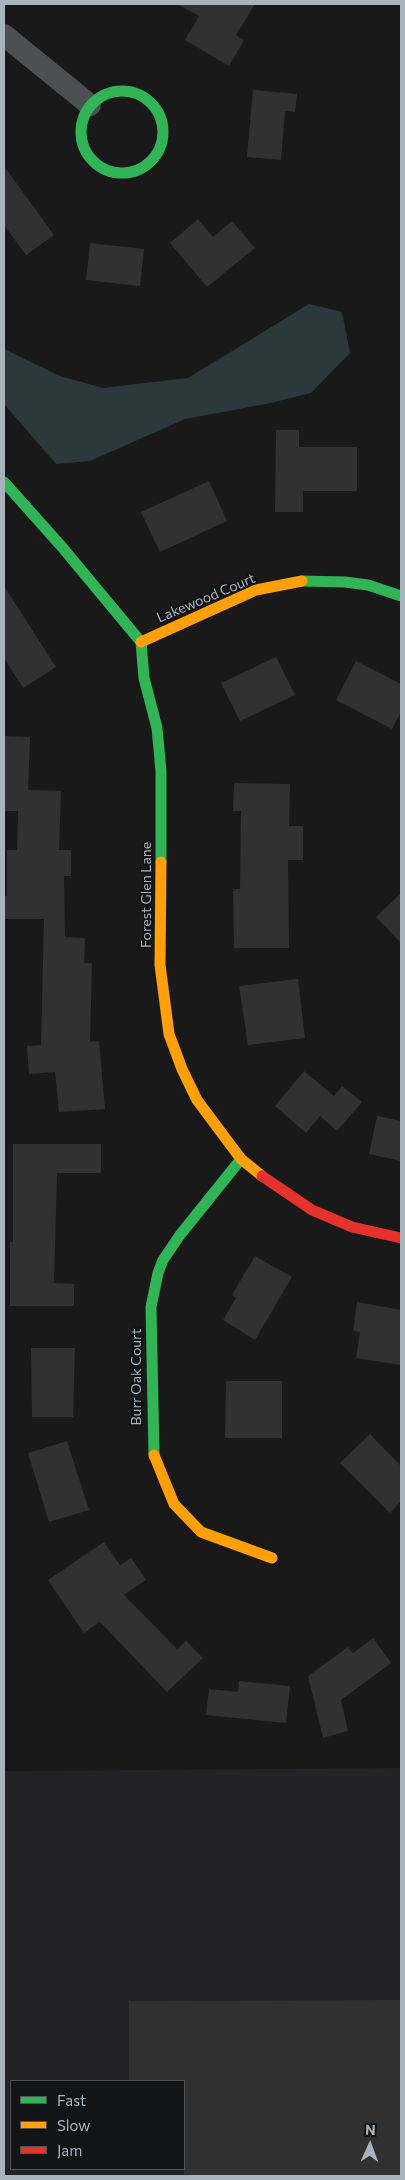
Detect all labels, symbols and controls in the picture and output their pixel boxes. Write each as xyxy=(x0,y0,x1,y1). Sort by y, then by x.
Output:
street label: Lakewood Court xyxy=(154,570,258,626)
street label: Forest Glen Lane xyxy=(138,842,154,948)
street label: Burr Oak Court xyxy=(128,1329,144,1425)
legend xyxy=(10,2080,185,2170)
text: Fast xyxy=(57,2091,86,2109)
text: Slow xyxy=(57,2116,90,2134)
north arrow xyxy=(345,2120,395,2170)
text: N xyxy=(365,2121,376,2138)
text: Jam xyxy=(57,2141,82,2159)

